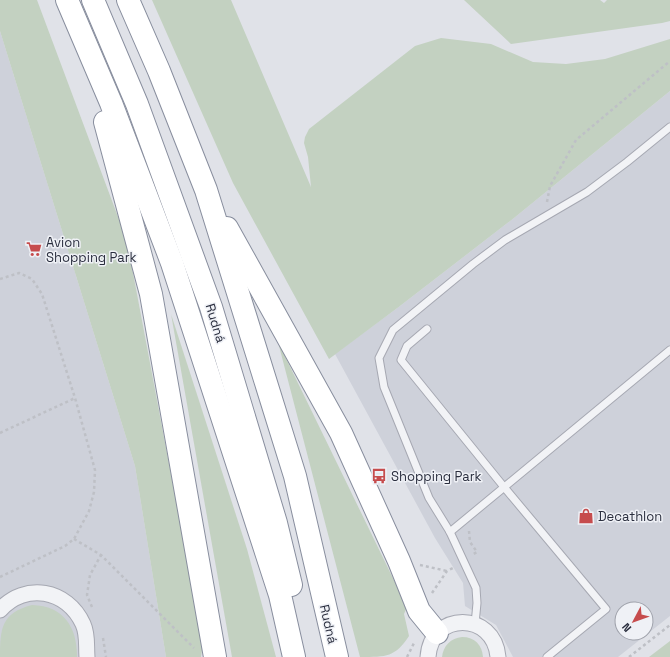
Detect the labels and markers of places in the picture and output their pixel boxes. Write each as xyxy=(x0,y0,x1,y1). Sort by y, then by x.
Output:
place label: Avion Shopping Park xyxy=(46,234,137,266)
supermarket icon: Avion Shopping Park xyxy=(25,240,43,258)
bus stop icon: Shopping Park xyxy=(370,467,388,485)
place label: Shopping Park xyxy=(391,468,482,485)
shop icon: Decathlon xyxy=(577,507,595,525)
place label: Decathlon xyxy=(598,508,662,525)

